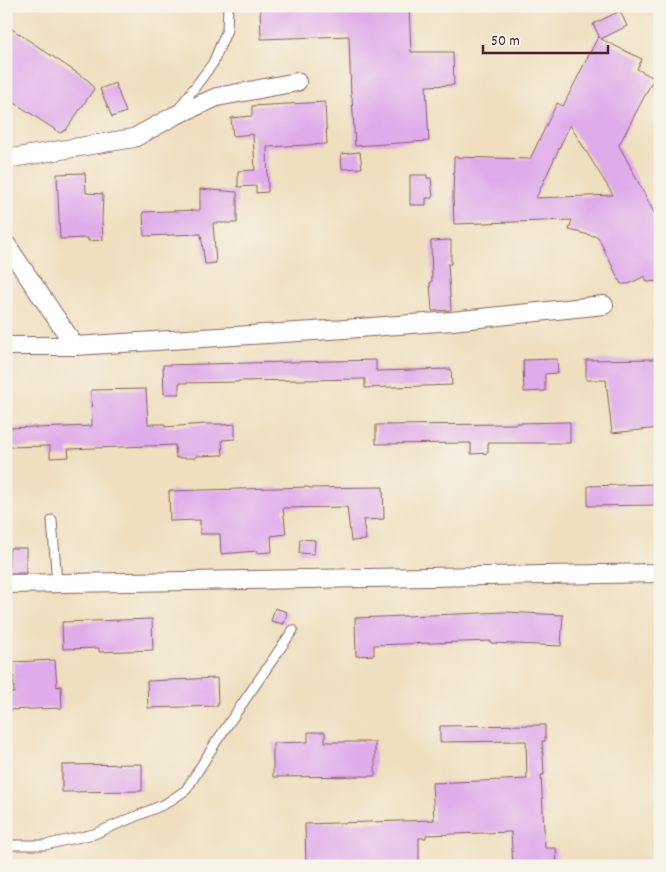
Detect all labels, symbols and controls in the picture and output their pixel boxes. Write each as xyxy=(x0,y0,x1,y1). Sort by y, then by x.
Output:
scale bar xyxy=(483,22,608,54)
text: 50 m xyxy=(491,31,520,53)

